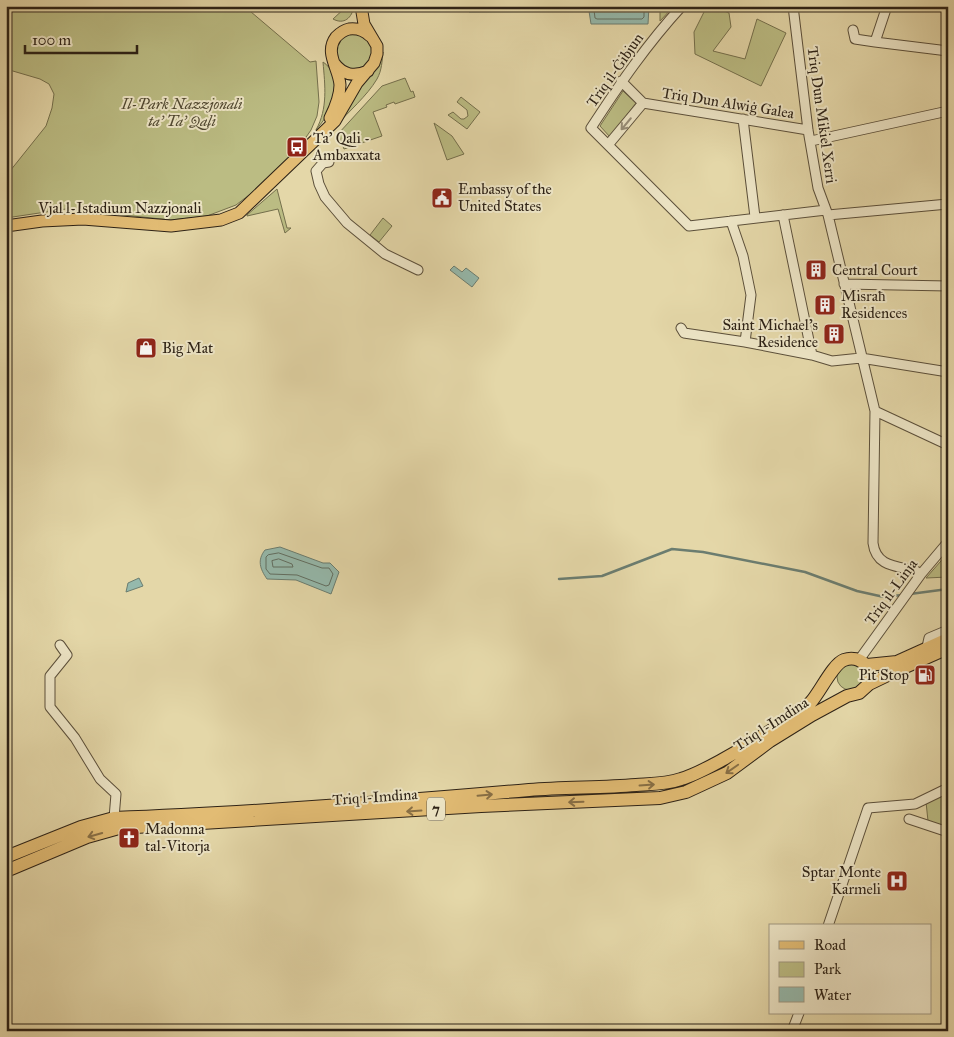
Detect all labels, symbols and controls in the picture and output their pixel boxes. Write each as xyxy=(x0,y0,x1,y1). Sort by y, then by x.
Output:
scale bar xyxy=(25,22,138,54)
street label: Triq il-Ġibjun xyxy=(583,29,648,111)
text: 100 m xyxy=(32,31,72,49)
street label: Triq Dun Mikiel Xerri xyxy=(802,45,841,185)
street label: Triq Dun Alwiġ Galea xyxy=(660,84,796,123)
park label: Il-Park Nazzjonali ta' Ta' Qali xyxy=(121,95,243,130)
one-way arrow xyxy=(620,117,631,130)
place label: Ta' Qali - Ambaxxata xyxy=(312,129,381,164)
bus stop icon: Ta' Qali - Ambaxxata xyxy=(285,135,309,159)
place label: Embassy of the United States xyxy=(458,180,552,215)
public building icon: Embassy of the United States xyxy=(430,186,454,210)
street label: Vjal l-Istadium Nazzjonali xyxy=(37,199,202,217)
building icon: Central Court xyxy=(804,258,828,282)
place label: Central Court xyxy=(832,261,919,279)
place label: Misraħ Residences xyxy=(841,287,907,322)
building icon: Misraħ Residences xyxy=(813,293,837,317)
place label: Saint Michael's Residence xyxy=(722,316,818,351)
building icon: Saint Michael's Residence xyxy=(822,322,846,346)
shop icon: Big Mat xyxy=(134,336,158,360)
place label: Big Mat xyxy=(162,339,214,357)
street label: Triq il-Linja xyxy=(861,555,922,629)
fuel station icon: Pit Stop xyxy=(913,663,937,687)
place label: Pit Stop xyxy=(859,666,909,684)
street label: Triq l-Imdina xyxy=(730,693,813,756)
one-way arrow xyxy=(725,764,739,774)
one-way arrow xyxy=(639,780,655,789)
street label: Triq l-Imdina xyxy=(332,785,419,810)
one-way arrow xyxy=(476,790,492,800)
road number: 7 xyxy=(427,798,445,821)
one-way arrow xyxy=(568,798,584,807)
one-way arrow xyxy=(406,806,422,815)
place label: Madonna tal-Vitorja xyxy=(145,820,211,855)
church icon: Madonna tal-Vitorja xyxy=(117,826,141,850)
one-way arrow xyxy=(87,830,103,840)
place label: Sptar Monte Karmeli xyxy=(802,863,881,898)
hospital icon: Sptar Monte Karmeli xyxy=(885,869,909,893)
legend xyxy=(769,924,932,1014)
text: Road xyxy=(814,936,846,954)
text: Park xyxy=(814,960,841,978)
text: Water xyxy=(814,986,851,1004)

